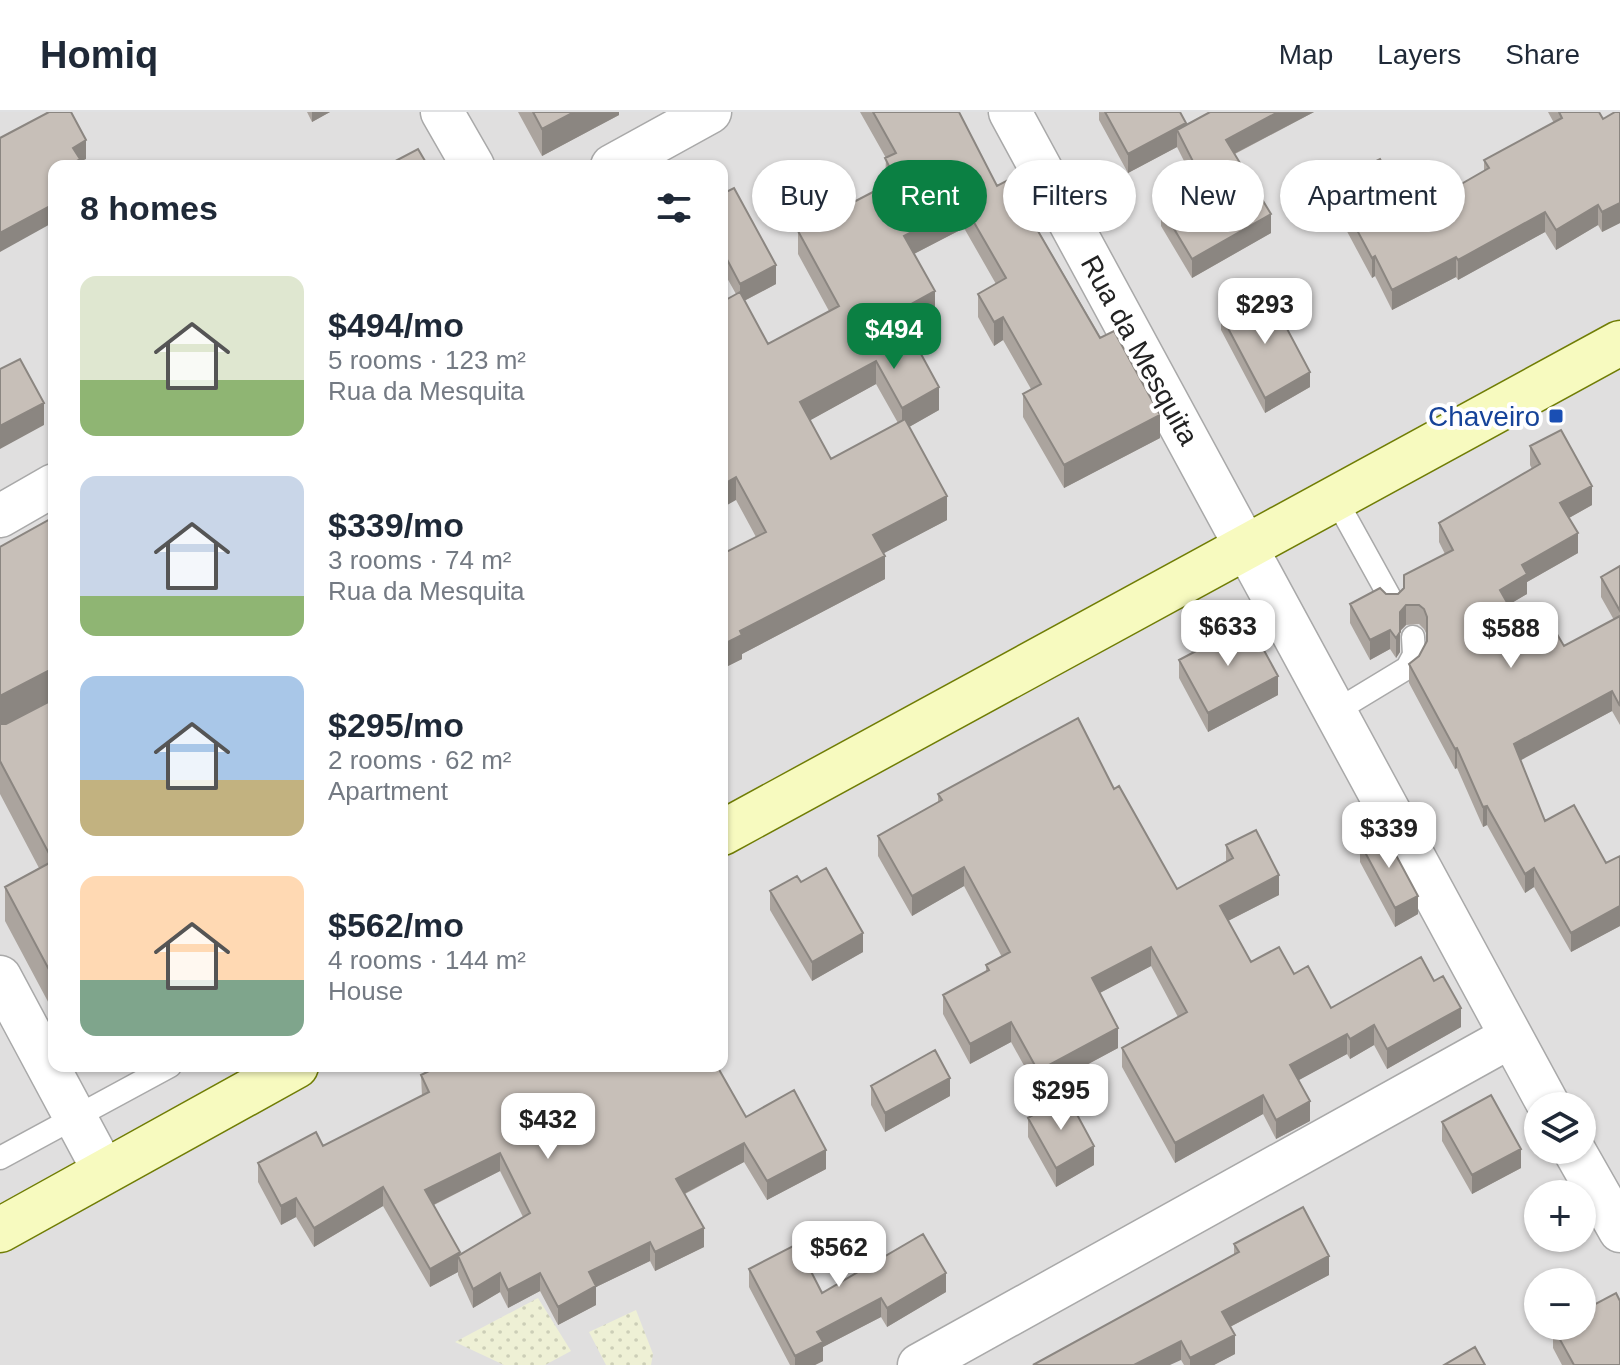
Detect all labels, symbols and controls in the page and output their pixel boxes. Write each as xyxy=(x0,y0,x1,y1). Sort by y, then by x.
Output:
text: Homiq xyxy=(40,34,158,76)
text: Map xyxy=(1279,39,1333,70)
text: Layers xyxy=(1377,39,1461,70)
text: Share xyxy=(1505,39,1580,70)
chip: Buy xyxy=(752,160,856,232)
chip: Rent xyxy=(872,160,987,232)
chip: Filters xyxy=(1003,160,1136,232)
chip: New xyxy=(1152,160,1264,232)
chip: Apartment xyxy=(1280,160,1465,232)
icon: filters xyxy=(652,186,696,230)
text: 8 homes xyxy=(80,189,218,227)
street label: Rua da Mesquita xyxy=(1075,250,1205,451)
pin: $293 xyxy=(1218,278,1312,346)
text: $293 xyxy=(1236,289,1294,319)
pin: $494 xyxy=(847,303,941,371)
text: $494/mo xyxy=(328,306,464,344)
icon: home xyxy=(144,308,240,404)
text: $494 xyxy=(865,314,923,344)
text: 5 rooms · 123 m² xyxy=(328,345,526,375)
text: Rua da Mesquita xyxy=(328,376,525,406)
place label: Chaveiro xyxy=(1428,401,1540,432)
marker: Chaveiro xyxy=(1547,407,1565,425)
text: $339/mo xyxy=(328,506,464,544)
icon: home xyxy=(144,508,240,604)
text: 3 rooms · 74 m² xyxy=(328,545,512,575)
text: Rua da Mesquita xyxy=(328,576,525,606)
pin: $633 xyxy=(1181,600,1275,668)
pin: $588 xyxy=(1464,602,1558,670)
text: $633 xyxy=(1199,611,1257,641)
text: $588 xyxy=(1482,613,1540,643)
text: $295/mo xyxy=(328,706,464,744)
icon: home xyxy=(144,708,240,804)
text: 2 rooms · 62 m² xyxy=(328,745,512,775)
text: Apartment xyxy=(328,776,448,806)
pin: $339 xyxy=(1342,802,1436,870)
text: $339 xyxy=(1360,813,1418,843)
text: $562/mo xyxy=(328,906,464,944)
icon: home xyxy=(144,908,240,1004)
text: 4 rooms · 144 m² xyxy=(328,945,526,975)
text: House xyxy=(328,976,403,1006)
pin: $295 xyxy=(1014,1064,1108,1132)
text: $295 xyxy=(1032,1075,1090,1105)
map controls xyxy=(1524,1092,1596,1340)
button: layers xyxy=(1524,1092,1596,1164)
pin: $432 xyxy=(501,1093,595,1161)
text: $432 xyxy=(519,1104,577,1134)
button: + xyxy=(1524,1180,1596,1252)
pin: $562 xyxy=(792,1221,886,1289)
text: $562 xyxy=(810,1232,868,1262)
button: − xyxy=(1524,1268,1596,1340)

